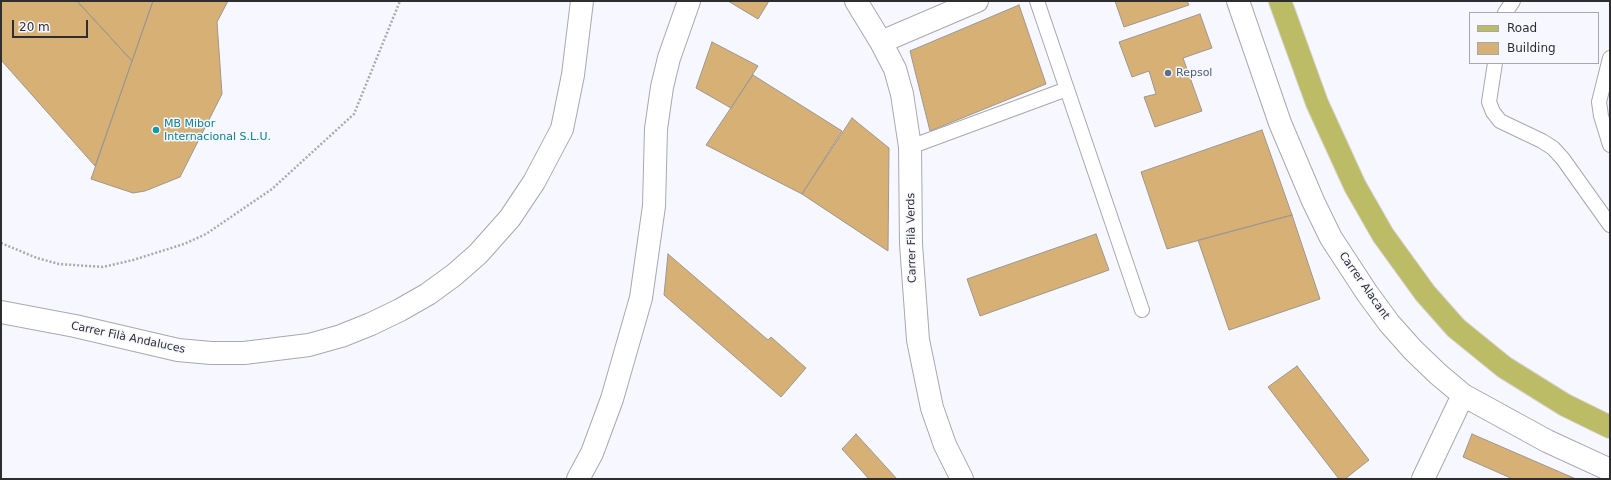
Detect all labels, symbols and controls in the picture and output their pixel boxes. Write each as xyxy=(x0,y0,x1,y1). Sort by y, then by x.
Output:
scale bar xyxy=(14,12,90,38)
legend xyxy=(1469,12,1599,64)
text: 20 m xyxy=(19,20,50,34)
text: Road xyxy=(1507,21,1537,35)
text: Building xyxy=(1507,41,1556,55)
place label: Repsol xyxy=(1176,66,1212,80)
marker: Repsol xyxy=(1163,68,1173,78)
place label: MB Mibor Internacional S.L.U. xyxy=(164,117,271,143)
marker: MB Mibor Internacional S.L.U. xyxy=(151,125,161,135)
street label: Carrer Filà Verds xyxy=(905,193,919,283)
street label: Carrer Alacant xyxy=(1336,250,1392,322)
street label: Carrer Filà Andaluces xyxy=(70,319,186,357)

